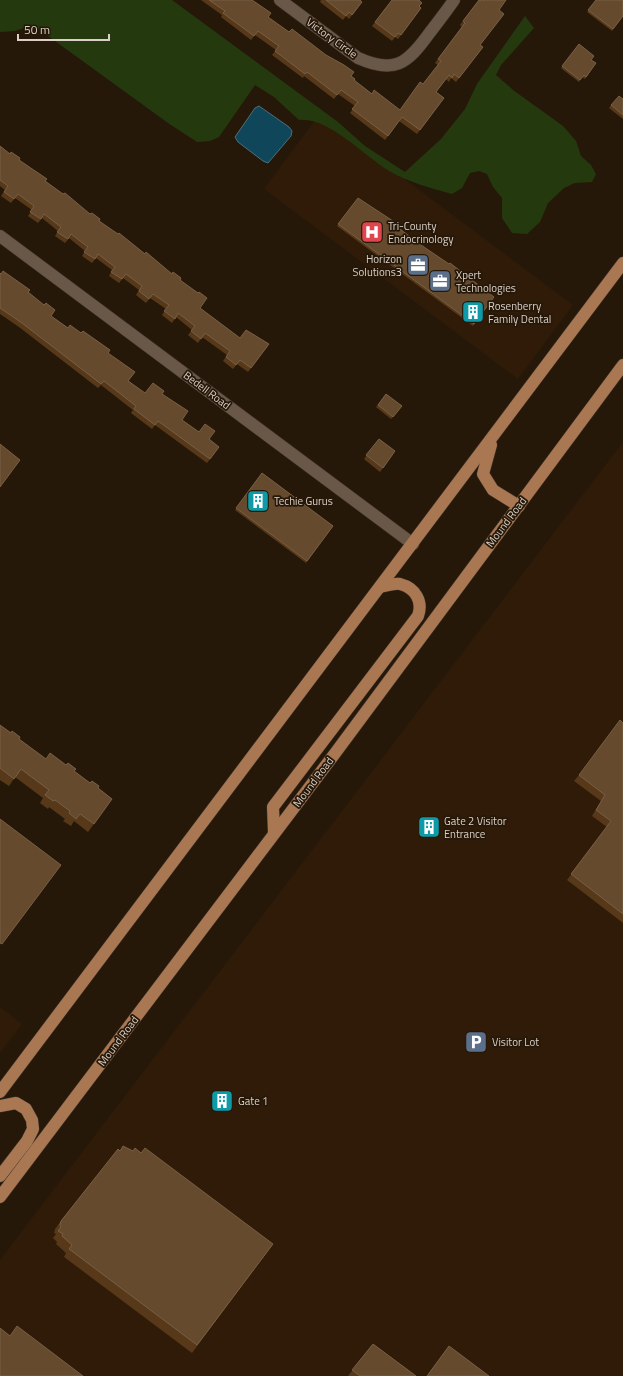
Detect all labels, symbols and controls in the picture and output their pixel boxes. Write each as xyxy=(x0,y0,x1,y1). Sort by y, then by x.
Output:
street label: Victory Circle xyxy=(303,14,361,62)
scale bar xyxy=(18,16,109,42)
text: 50 m xyxy=(24,20,50,39)
place label: Tri-County Endocrinology xyxy=(388,218,454,247)
hospital icon: Tri-County Endocrinology xyxy=(359,219,385,245)
place label: Horizon Solutions3 xyxy=(353,251,402,280)
office icon: Horizon Solutions3 xyxy=(405,252,431,278)
place label: Xpert Technologies xyxy=(456,267,516,296)
office icon: Xpert Technologies xyxy=(427,268,453,294)
place label: Rosenberry Family Dental xyxy=(488,298,551,327)
building icon: Rosenberry Family Dental xyxy=(460,299,486,325)
street label: Bedell Road xyxy=(180,367,234,413)
building icon: Techie Gurus xyxy=(245,488,271,514)
place label: Techie Gurus xyxy=(274,493,333,509)
street label: Mound Road xyxy=(482,494,530,550)
street label: Mound Road xyxy=(289,754,337,810)
place label: Gate 2 Visitor Entrance xyxy=(444,813,507,842)
building icon: Gate 2 Visitor Entrance xyxy=(416,814,442,840)
street label: Mound Road xyxy=(94,1013,142,1069)
parking icon: Visitor Lot xyxy=(463,1029,489,1055)
place label: Visitor Lot xyxy=(492,1034,539,1050)
building icon: Gate 1 xyxy=(209,1088,235,1114)
place label: Gate 1 xyxy=(238,1093,268,1109)

